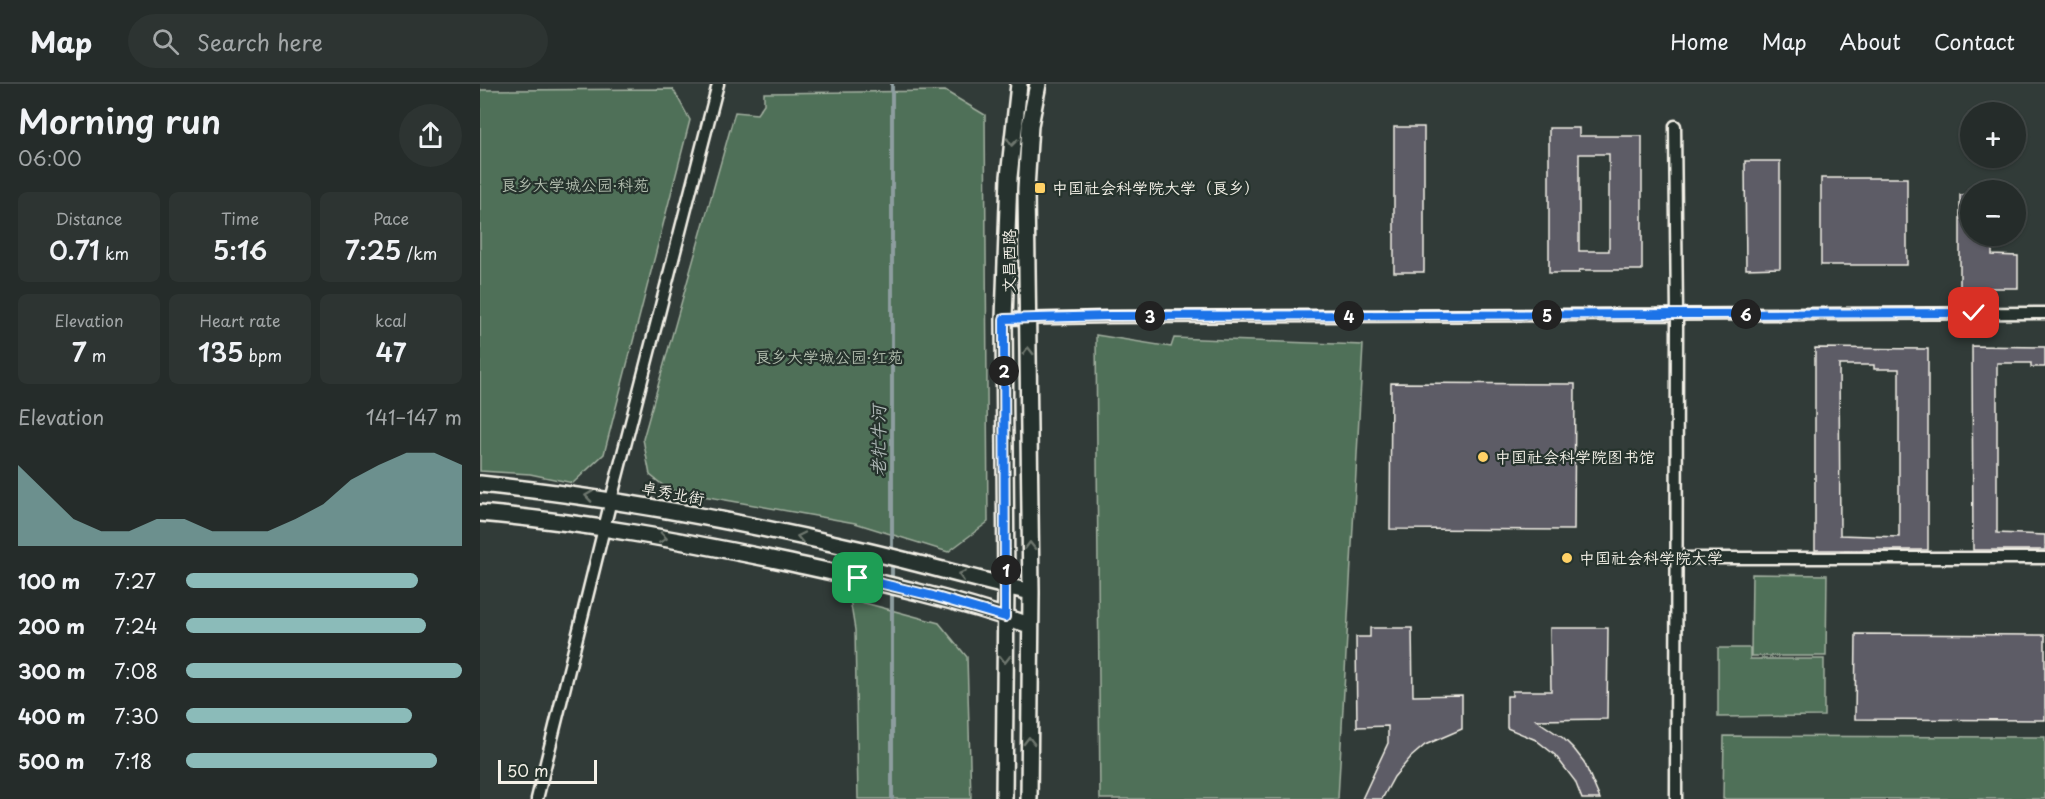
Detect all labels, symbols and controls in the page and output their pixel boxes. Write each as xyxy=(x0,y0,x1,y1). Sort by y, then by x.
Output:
search box xyxy=(128,14,548,68)
text: Map xyxy=(30,20,92,63)
icon: search xyxy=(149,25,182,58)
text: Search here xyxy=(197,25,323,58)
text: Home xyxy=(1670,25,1729,57)
text: Map xyxy=(1762,25,1807,57)
text: About xyxy=(1840,25,1901,57)
text: Contact xyxy=(1934,25,2015,57)
text: Morning run xyxy=(18,95,221,145)
map controls xyxy=(1960,102,2026,246)
button: + xyxy=(1960,102,2026,168)
button: share xyxy=(399,104,462,167)
one-way arrow xyxy=(1006,137,1019,147)
text: 06:00 xyxy=(18,143,82,173)
park label: 良乡大学城公园·科苑 xyxy=(501,172,649,196)
place label: 中国社会科学院大学（良乡） xyxy=(1052,175,1260,199)
button: − xyxy=(1960,180,2026,246)
marker: 中国社会科学院大学（良乡） xyxy=(1033,181,1047,195)
text: Distance xyxy=(55,206,123,230)
text: Time xyxy=(221,206,259,230)
text: Pace xyxy=(373,206,409,230)
street label: 文昌西路 xyxy=(996,229,1020,293)
text: 0.71 xyxy=(49,230,100,269)
text: 5:16 xyxy=(213,230,267,269)
text: 7:25 xyxy=(345,230,401,269)
text: km xyxy=(100,241,129,265)
text: /km xyxy=(401,241,437,265)
pin xyxy=(1948,287,1999,338)
icon: check xyxy=(1957,296,1990,329)
pin: 6 xyxy=(1731,299,1761,329)
pin: 5 xyxy=(1532,300,1562,330)
pin: 3 xyxy=(1135,301,1165,331)
pin: 4 xyxy=(1334,301,1364,331)
text: 6 xyxy=(1740,302,1752,326)
text: 5 xyxy=(1542,303,1552,327)
text: 3 xyxy=(1145,304,1155,328)
text: 4 xyxy=(1344,304,1354,328)
text: Elevation xyxy=(54,308,124,332)
text: Heart rate xyxy=(200,308,280,332)
text: kcal xyxy=(375,308,407,332)
text: 7 xyxy=(72,332,87,371)
text: 135 xyxy=(198,332,244,371)
text: 47 xyxy=(376,332,406,371)
text: m xyxy=(87,343,106,367)
text: bpm xyxy=(244,343,282,367)
park label: 良乡大学城公园·红苑 xyxy=(755,344,903,368)
one-way arrow xyxy=(1021,346,1034,355)
pin: 2 xyxy=(989,356,1019,386)
text: 2 xyxy=(998,359,1010,383)
text: Elevation xyxy=(18,402,104,432)
text: 141–147 m xyxy=(366,402,462,432)
water label: 老牤牛河 xyxy=(864,402,891,477)
place label: 中国社会科学院图书馆 xyxy=(1495,444,1655,468)
marker: 中国社会科学院图书馆 xyxy=(1476,450,1490,464)
street label: 卓秀北街 xyxy=(639,474,707,510)
one-way arrow xyxy=(584,491,593,503)
one-way arrow xyxy=(796,531,806,544)
one-way arrow xyxy=(658,532,667,544)
one-way arrow xyxy=(1024,541,1036,550)
place label: 中国社会科学院大学 xyxy=(1579,545,1723,569)
marker: 中国社会科学院大学 xyxy=(1560,551,1574,565)
pin xyxy=(832,552,883,603)
pin: 1 xyxy=(991,555,1021,585)
text: 1 xyxy=(1002,558,1010,582)
icon: arrive xyxy=(841,561,874,594)
text: 100 m xyxy=(18,566,80,596)
text: 7:27 xyxy=(114,566,156,596)
one-way arrow xyxy=(957,569,967,582)
text: 200 m xyxy=(18,611,85,641)
text: 7:24 xyxy=(114,611,158,641)
one-way arrow xyxy=(999,655,1011,664)
text: 300 m xyxy=(18,656,86,686)
text: 7:08 xyxy=(114,656,158,686)
text: 400 m xyxy=(18,701,86,731)
text: 7:30 xyxy=(114,701,159,731)
one-way arrow xyxy=(1023,736,1035,745)
text: 500 m xyxy=(18,746,85,776)
text: 7:18 xyxy=(114,746,152,776)
scale bar xyxy=(498,757,597,784)
text: 50 m xyxy=(507,758,548,782)

